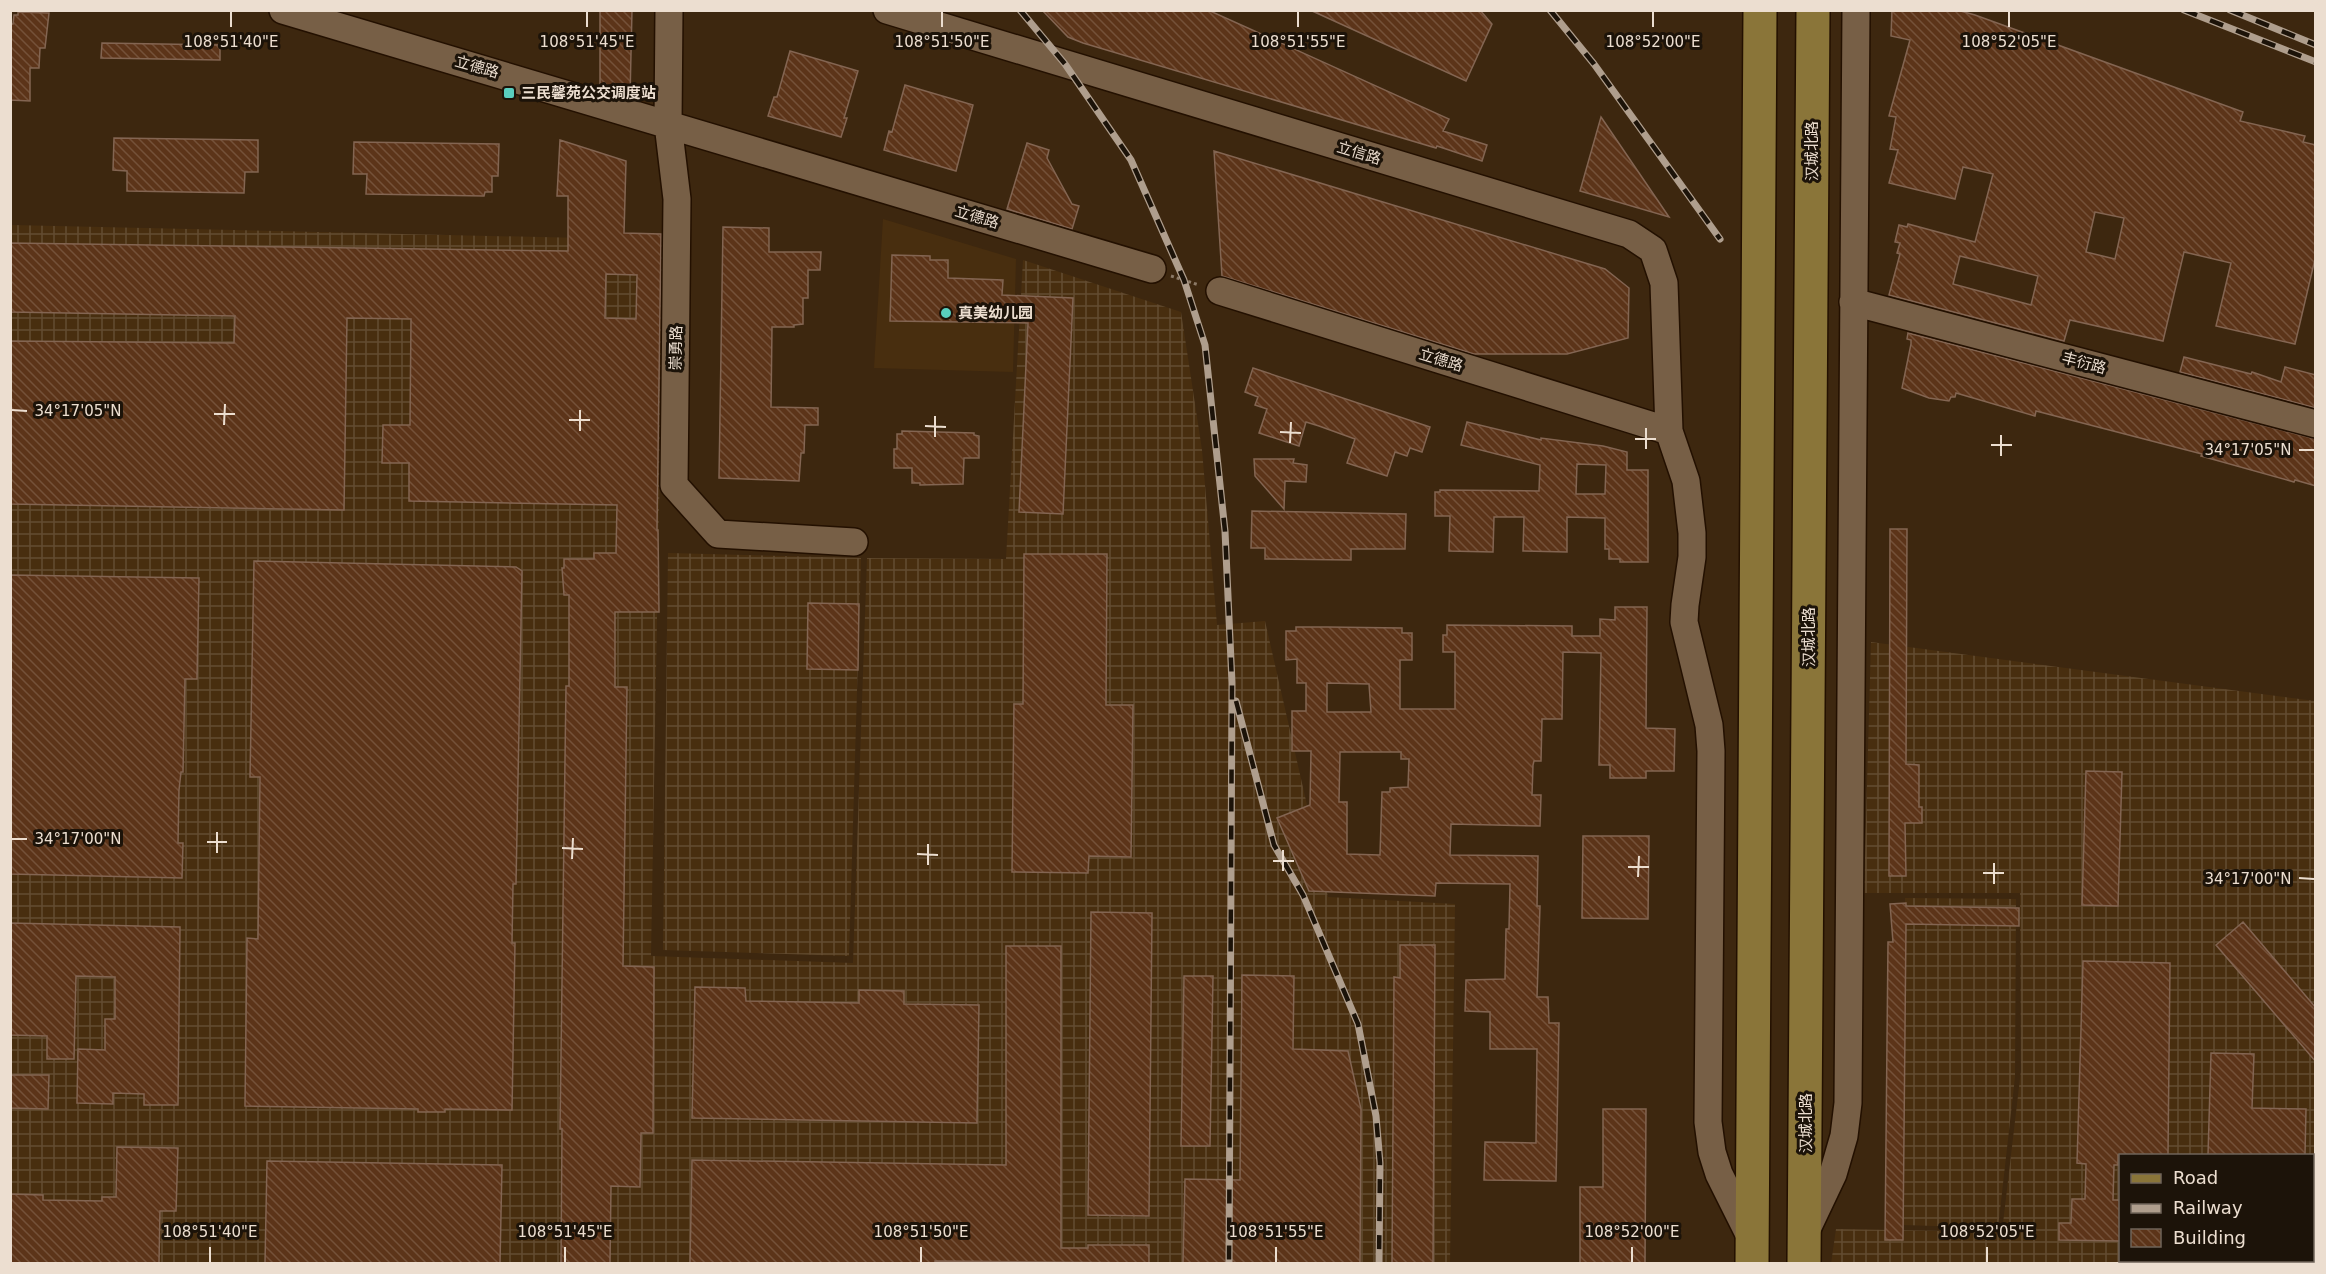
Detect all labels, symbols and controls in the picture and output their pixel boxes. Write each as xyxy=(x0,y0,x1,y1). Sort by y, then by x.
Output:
text: 108°51'40"E xyxy=(184,33,278,51)
text: 108°51'45"E xyxy=(540,33,634,51)
text: 108°51'50"E xyxy=(895,33,989,51)
text: 108°51'55"E xyxy=(1251,33,1345,51)
text: 108°52'00"E xyxy=(1606,33,1700,51)
text: 108°52'05"E xyxy=(1962,33,2056,51)
street label: 立德路 xyxy=(453,52,501,82)
place label: 三民馨苑公交调度站 xyxy=(521,84,656,102)
marker: 三民馨苑公交调度站 xyxy=(502,86,516,100)
street label: 汉城北路 xyxy=(1803,121,1821,181)
street label: 立信路 xyxy=(1335,138,1383,168)
street label: 立德路 xyxy=(953,202,1001,232)
place label: 真美幼儿园 xyxy=(958,304,1033,322)
marker: 真美幼儿园 xyxy=(939,306,953,320)
street label: 崇勇路 xyxy=(667,325,685,371)
street label: 立德路 xyxy=(1417,345,1465,375)
street label: 丰衍路 xyxy=(2060,348,2108,378)
text: 34°17'05"N xyxy=(34,402,122,420)
text: 34°17'05"N xyxy=(2204,441,2292,459)
street label: 汉城北路 xyxy=(1800,607,1818,667)
text: 34°17'00"N xyxy=(34,830,122,848)
text: 34°17'00"N xyxy=(2204,870,2292,888)
street label: 汉城北路 xyxy=(1797,1093,1815,1153)
legend xyxy=(2119,1154,2314,1262)
text: Road xyxy=(2173,1167,2218,1188)
text: Railway xyxy=(2173,1197,2243,1218)
text: 108°51'40"E xyxy=(163,1223,257,1241)
text: 108°51'45"E xyxy=(518,1223,612,1241)
text: 108°51'50"E xyxy=(874,1223,968,1241)
text: 108°51'55"E xyxy=(1229,1223,1323,1241)
text: 108°52'00"E xyxy=(1585,1223,1679,1241)
text: 108°52'05"E xyxy=(1940,1223,2034,1241)
text: Building xyxy=(2173,1227,2246,1248)

